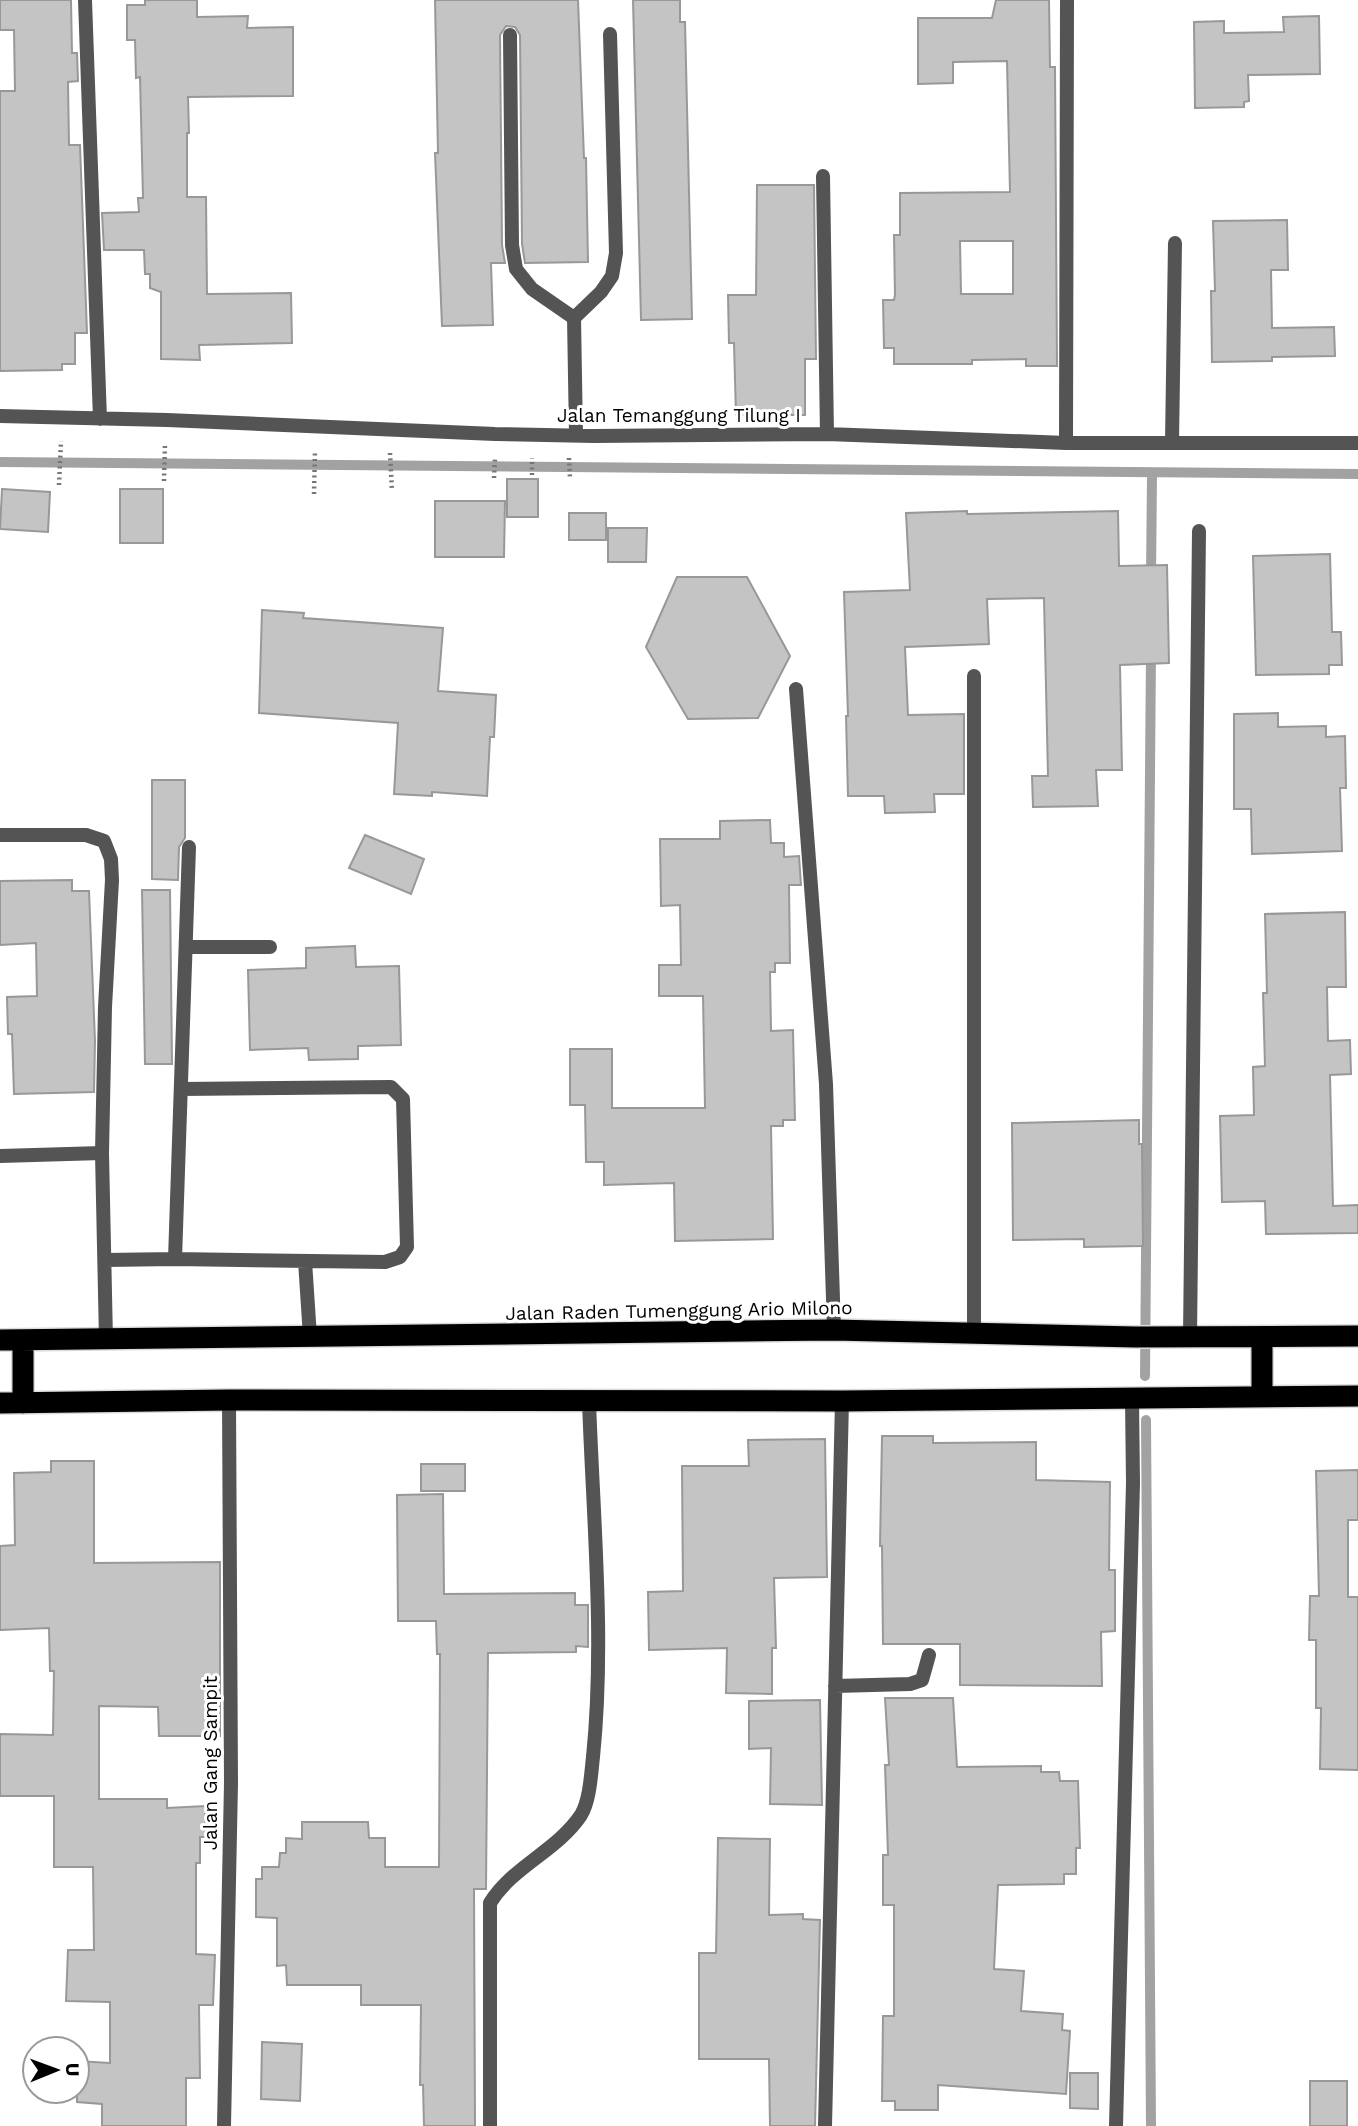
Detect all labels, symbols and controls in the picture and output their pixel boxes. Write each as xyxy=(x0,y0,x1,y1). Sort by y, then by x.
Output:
street label: Jalan Temanggung Tilung I xyxy=(557,404,801,427)
street label: Jalan Raden Tumenggung Ario Milono xyxy=(505,1296,853,1325)
street label: Jalan Gang Sampit xyxy=(199,1676,222,1850)
north arrow xyxy=(21,2035,91,2105)
text: U xyxy=(61,2063,84,2077)

